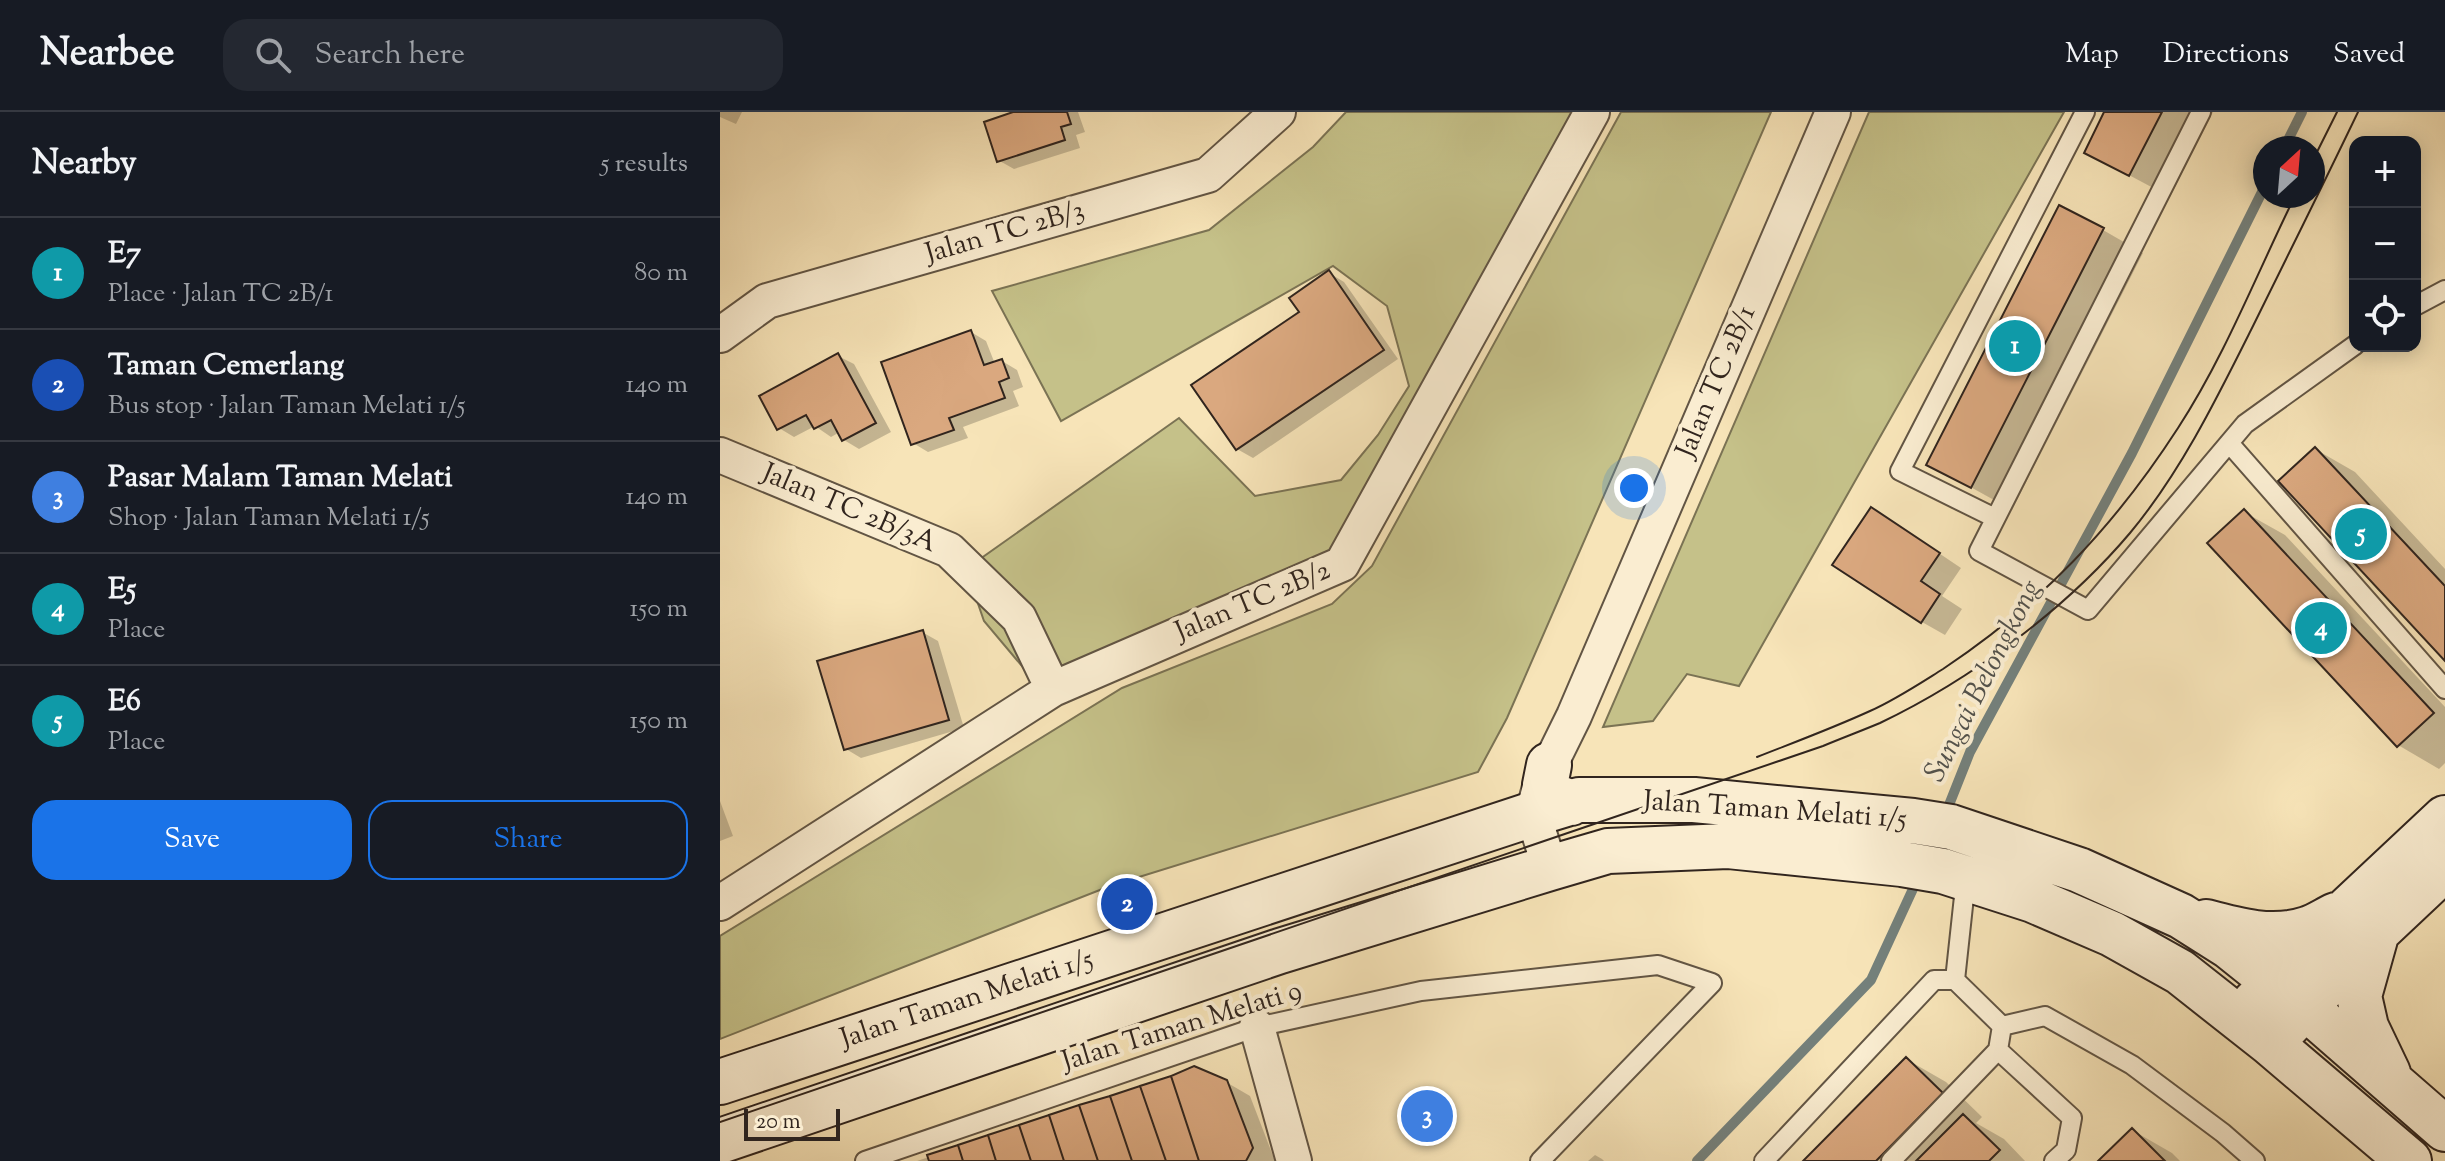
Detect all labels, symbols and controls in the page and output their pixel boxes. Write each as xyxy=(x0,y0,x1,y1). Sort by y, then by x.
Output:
search box xyxy=(223,19,783,91)
text: Nearbee xyxy=(40,28,175,82)
icon: search xyxy=(251,33,295,77)
text: Search here xyxy=(315,34,465,77)
text: Map xyxy=(2065,35,2119,75)
text: Directions xyxy=(2163,35,2289,75)
text: Saved xyxy=(2333,35,2405,75)
north arrow xyxy=(2253,136,2325,208)
map controls xyxy=(2349,136,2421,352)
button: + xyxy=(2349,136,2421,208)
text: Nearby xyxy=(32,140,137,189)
text: 5 results xyxy=(600,146,688,183)
street label: Jalan TC 2B/3 xyxy=(919,191,1089,275)
button: − xyxy=(2349,208,2421,280)
text: E7 xyxy=(108,233,141,276)
text: 1 xyxy=(54,255,62,292)
text: 80 m xyxy=(634,255,688,292)
text: Place · Jalan TC 2B/1 xyxy=(108,276,333,313)
button: locate xyxy=(2349,280,2421,352)
street label: Jalan TC 2B/1 xyxy=(1666,300,1767,466)
pin: 1 xyxy=(1989,316,2041,376)
text: Taman Cemerlang xyxy=(108,345,344,388)
text: 2 xyxy=(52,367,64,404)
text: 140 m xyxy=(625,367,688,404)
text: Bus stop · Jalan Taman Melati 1/5 xyxy=(108,388,465,425)
street label: Jalan TC 2B/3A xyxy=(754,453,943,564)
text: Pasar Malam Taman Melati xyxy=(108,457,453,500)
your location xyxy=(1614,468,1654,508)
text: 3 xyxy=(53,479,63,516)
text: 140 m xyxy=(625,479,688,516)
text: Shop · Jalan Taman Melati 1/5 xyxy=(108,500,430,537)
pin: 5 xyxy=(2335,504,2387,564)
street label: Jalan TC 2B/2 xyxy=(1167,551,1337,653)
text: E5 xyxy=(108,569,136,612)
water label: Sungai Belongkong xyxy=(1914,572,2054,790)
text: 4 xyxy=(51,591,65,628)
text: 150 m xyxy=(629,591,688,628)
pin: 4 xyxy=(2295,598,2347,658)
text: Place xyxy=(108,612,165,649)
text: E6 xyxy=(108,681,141,724)
text: 5 xyxy=(54,703,62,740)
text: 150 m xyxy=(629,703,688,740)
text: Place xyxy=(108,724,165,761)
street label: Jalan Taman Melati 1/5 xyxy=(1640,782,1908,840)
button: Save xyxy=(32,800,352,880)
button: Share xyxy=(368,800,688,880)
pin: 2 xyxy=(1101,874,1153,934)
street label: Jalan Taman Melati 1/5 xyxy=(833,940,1099,1060)
street label: Jalan Taman Melati 9 xyxy=(1055,972,1307,1083)
pin: 3 xyxy=(1401,1086,1453,1146)
scale bar xyxy=(744,1105,840,1141)
text: 20 m xyxy=(756,1107,801,1139)

